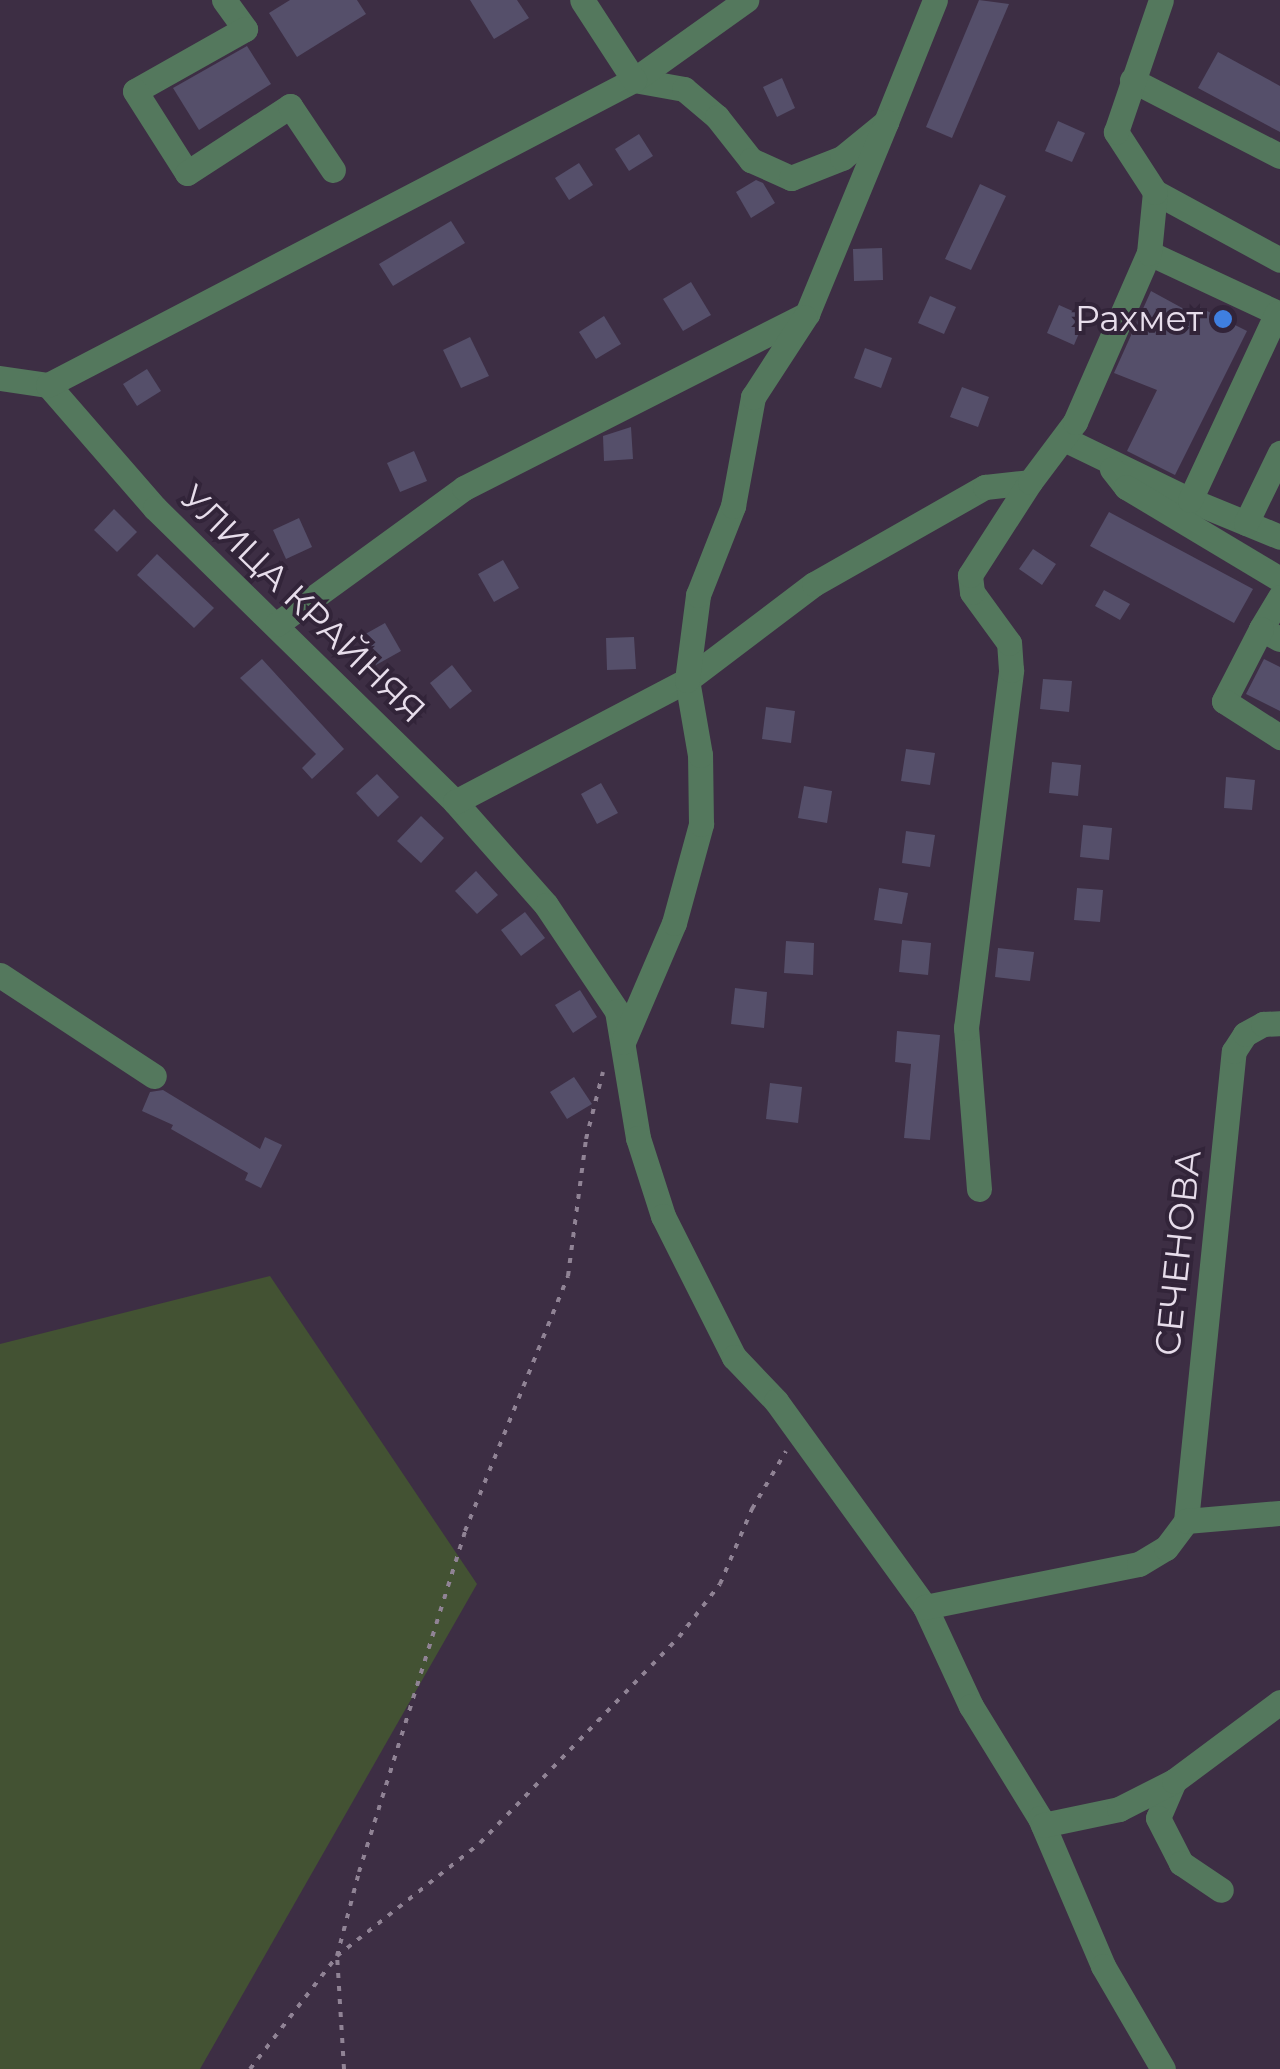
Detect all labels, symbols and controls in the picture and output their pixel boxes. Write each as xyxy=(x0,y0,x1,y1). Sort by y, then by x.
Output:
place label: Рахмет xyxy=(1075,298,1203,340)
marker: Рахмет xyxy=(1212,308,1234,330)
street label: УЛИЦА КРАЙНЯЯ xyxy=(172,476,434,732)
street label: СЕЧЕНОВА xyxy=(1146,1148,1210,1358)

